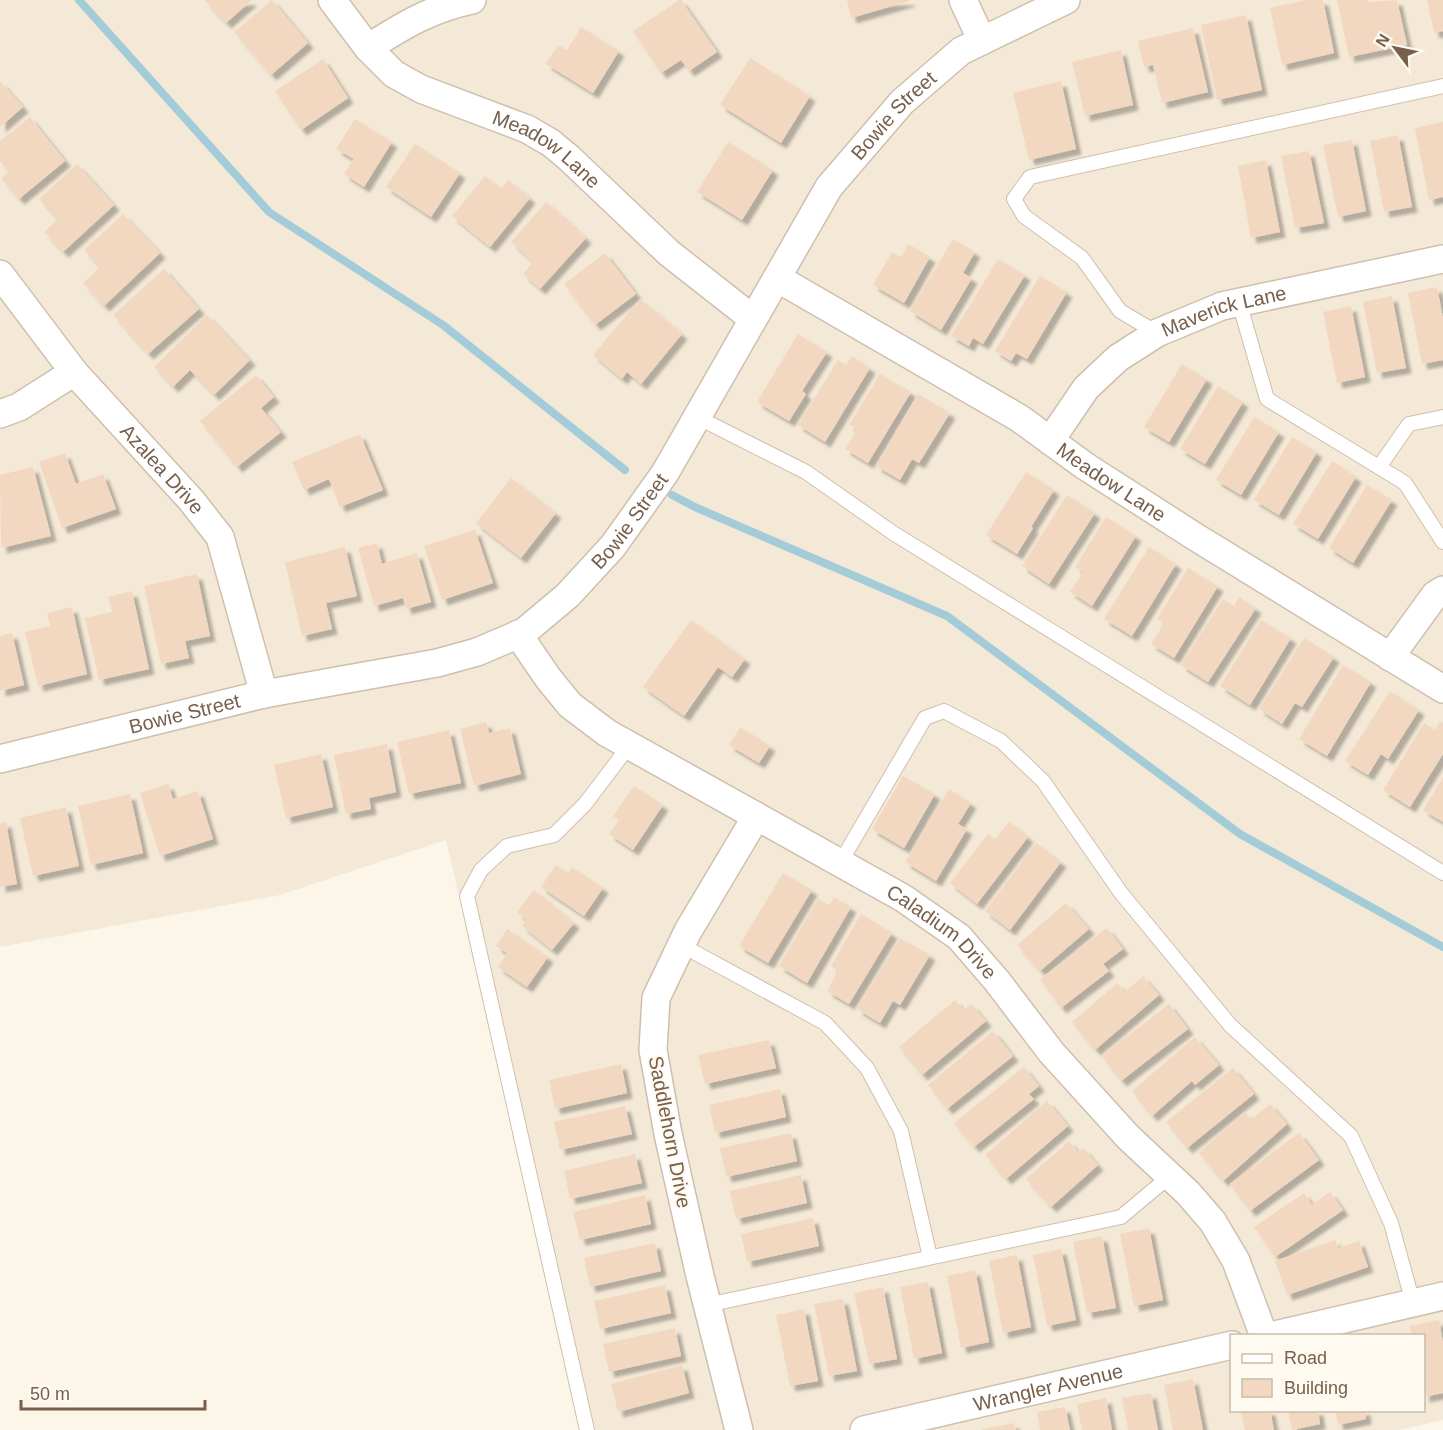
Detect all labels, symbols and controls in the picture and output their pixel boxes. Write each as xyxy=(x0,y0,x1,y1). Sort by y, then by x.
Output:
north arrow xyxy=(1365,18,1425,78)
text: N xyxy=(1372,31,1393,50)
street label: Bowie Street xyxy=(847,66,941,164)
street label: Meadow Lane xyxy=(490,106,605,193)
street label: Maverick Lane xyxy=(1158,282,1288,341)
street label: Azalea Drive xyxy=(116,420,209,518)
street label: Meadow Lane xyxy=(1053,438,1170,526)
street label: Bowie Street xyxy=(587,469,672,573)
street label: Bowie Street xyxy=(127,689,243,738)
street label: Caladium Drive xyxy=(883,880,1001,983)
street label: Saddlehorn Drive xyxy=(644,1054,696,1210)
legend xyxy=(1230,1334,1425,1412)
text: Road xyxy=(1284,1348,1327,1368)
street label: Wrangler Avenue xyxy=(971,1360,1125,1415)
scale bar xyxy=(21,1373,206,1411)
text: Building xyxy=(1284,1378,1348,1398)
text: 50 m xyxy=(30,1384,70,1404)

